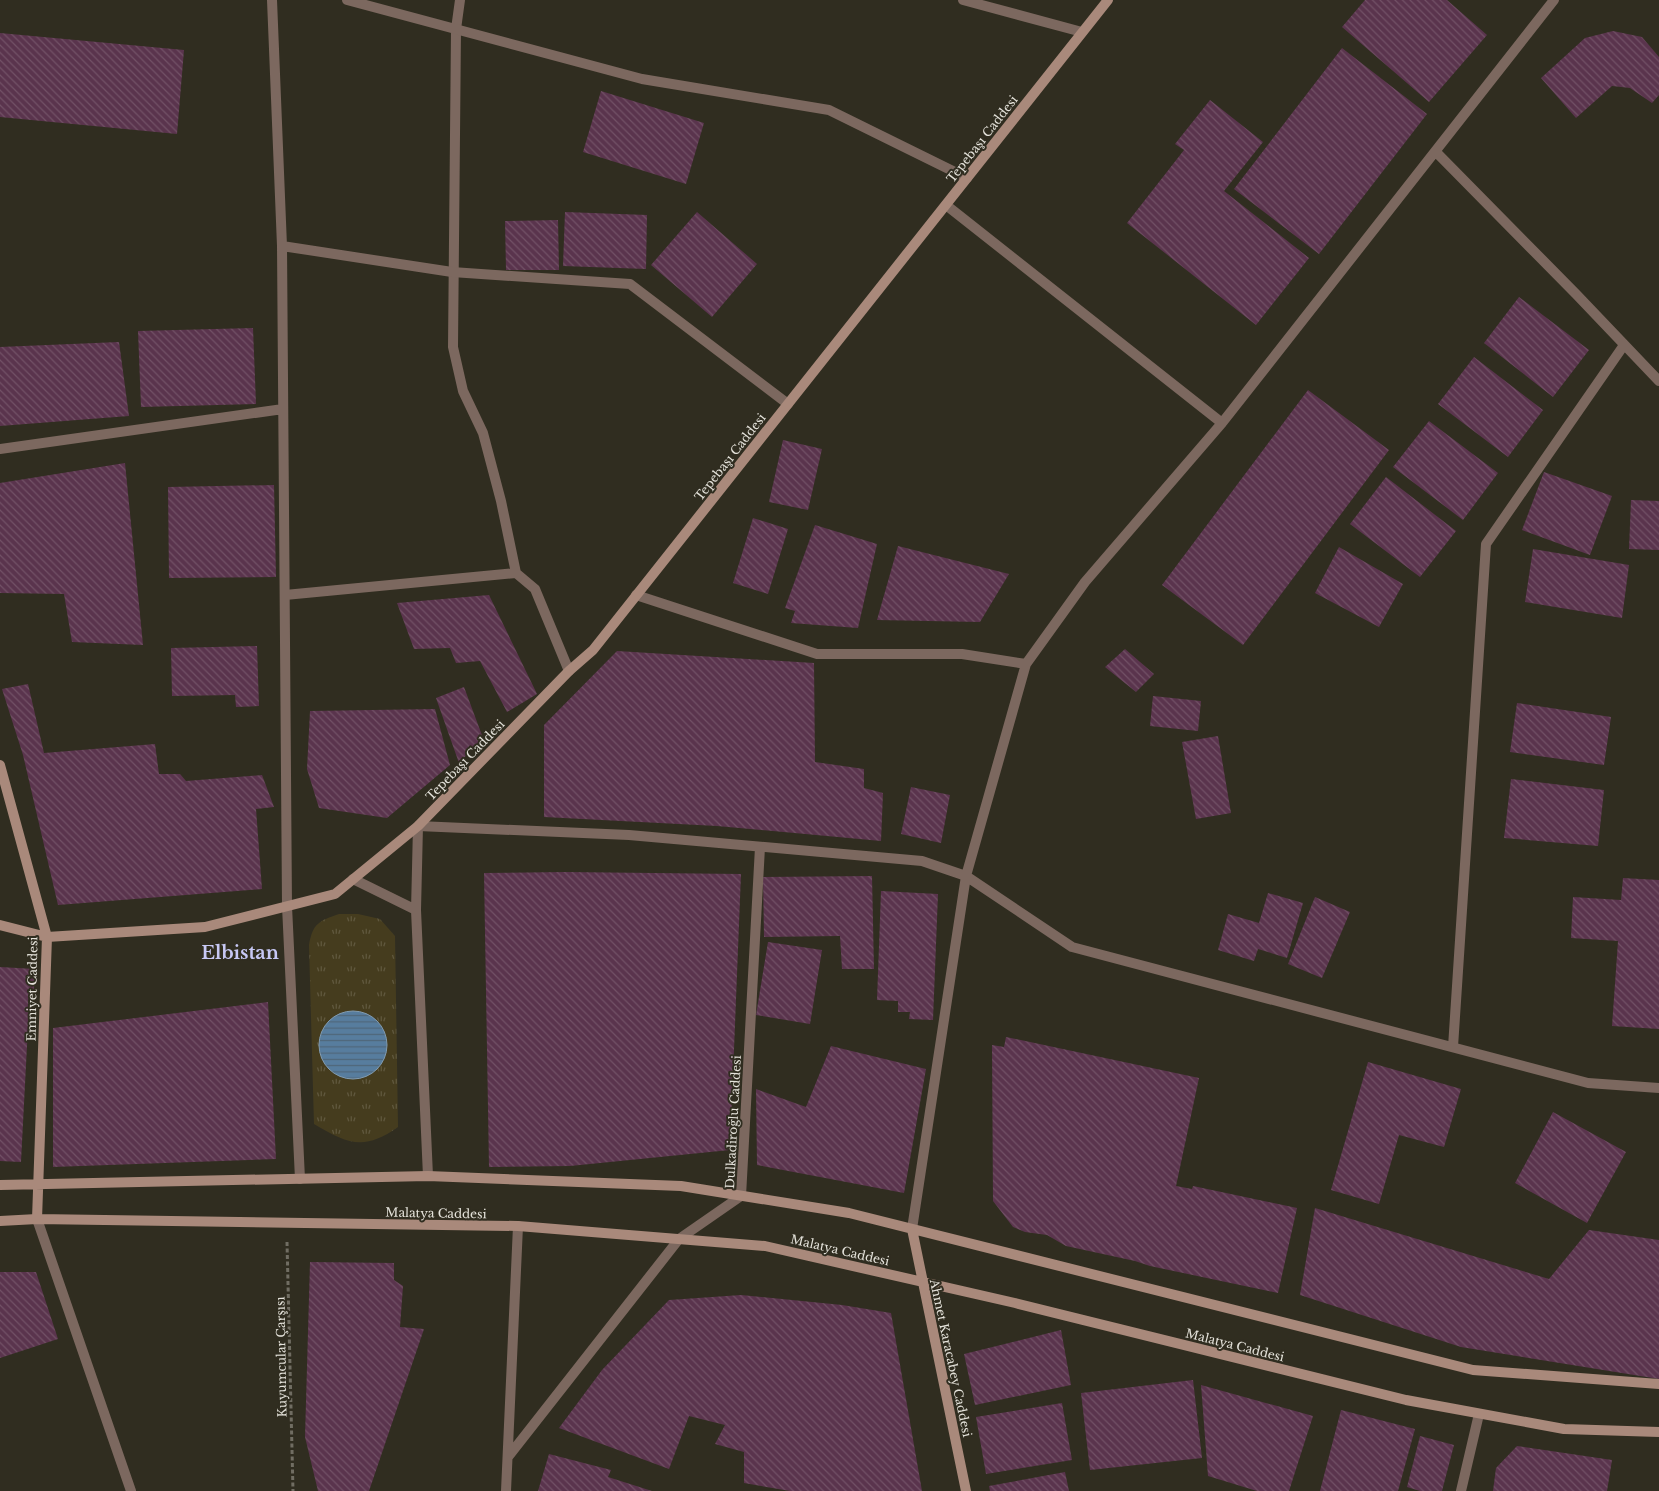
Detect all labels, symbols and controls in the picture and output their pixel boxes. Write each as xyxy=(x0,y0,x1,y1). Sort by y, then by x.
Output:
street label: Tepebaşı Caddesi xyxy=(943,92,1021,186)
street label: Tepebaşı Caddesi xyxy=(691,410,769,504)
street label: Tepebaşı Caddesi xyxy=(423,716,507,804)
street label: Emniyet Caddesi xyxy=(24,936,40,1042)
district label: Elbistan xyxy=(201,942,279,964)
street label: Dulkadiroğlu Caddesi xyxy=(722,1055,744,1189)
street label: Malatya Caddesi xyxy=(385,1205,487,1221)
street label: Malatya Caddesi xyxy=(789,1231,891,1269)
street label: Ahmet Karacabey Caddesi xyxy=(927,1277,975,1438)
street label: Kuyumcular Çarşısı xyxy=(272,1296,290,1418)
street label: Malatya Caddesi xyxy=(1184,1325,1286,1365)

